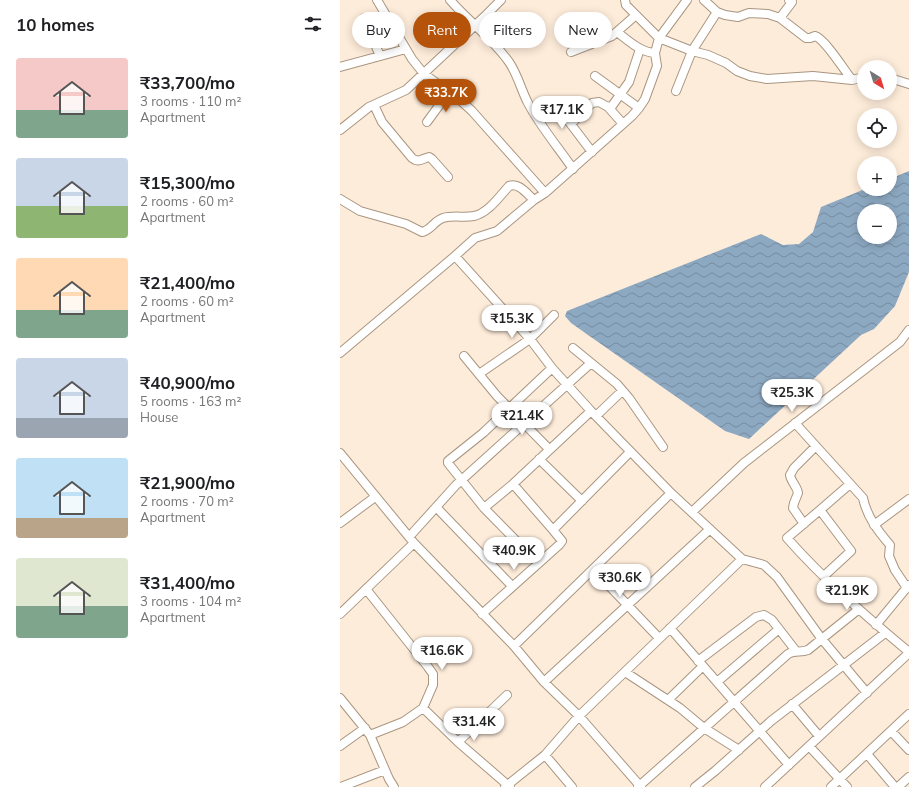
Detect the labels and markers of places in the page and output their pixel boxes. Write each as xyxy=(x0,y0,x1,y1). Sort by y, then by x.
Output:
pin: ₹33.7K xyxy=(413,79,479,113)
pin: ₹17.1K xyxy=(529,96,595,130)
pin: ₹15.3K xyxy=(479,305,545,339)
pin: ₹25.3K xyxy=(759,379,825,413)
pin: ₹21.4K xyxy=(489,402,555,436)
pin: ₹40.9K xyxy=(481,537,547,571)
pin: ₹30.6K xyxy=(587,564,653,598)
pin: ₹21.9K xyxy=(814,577,880,611)
pin: ₹16.6K xyxy=(409,637,475,671)
pin: ₹31.4K xyxy=(441,708,507,742)

